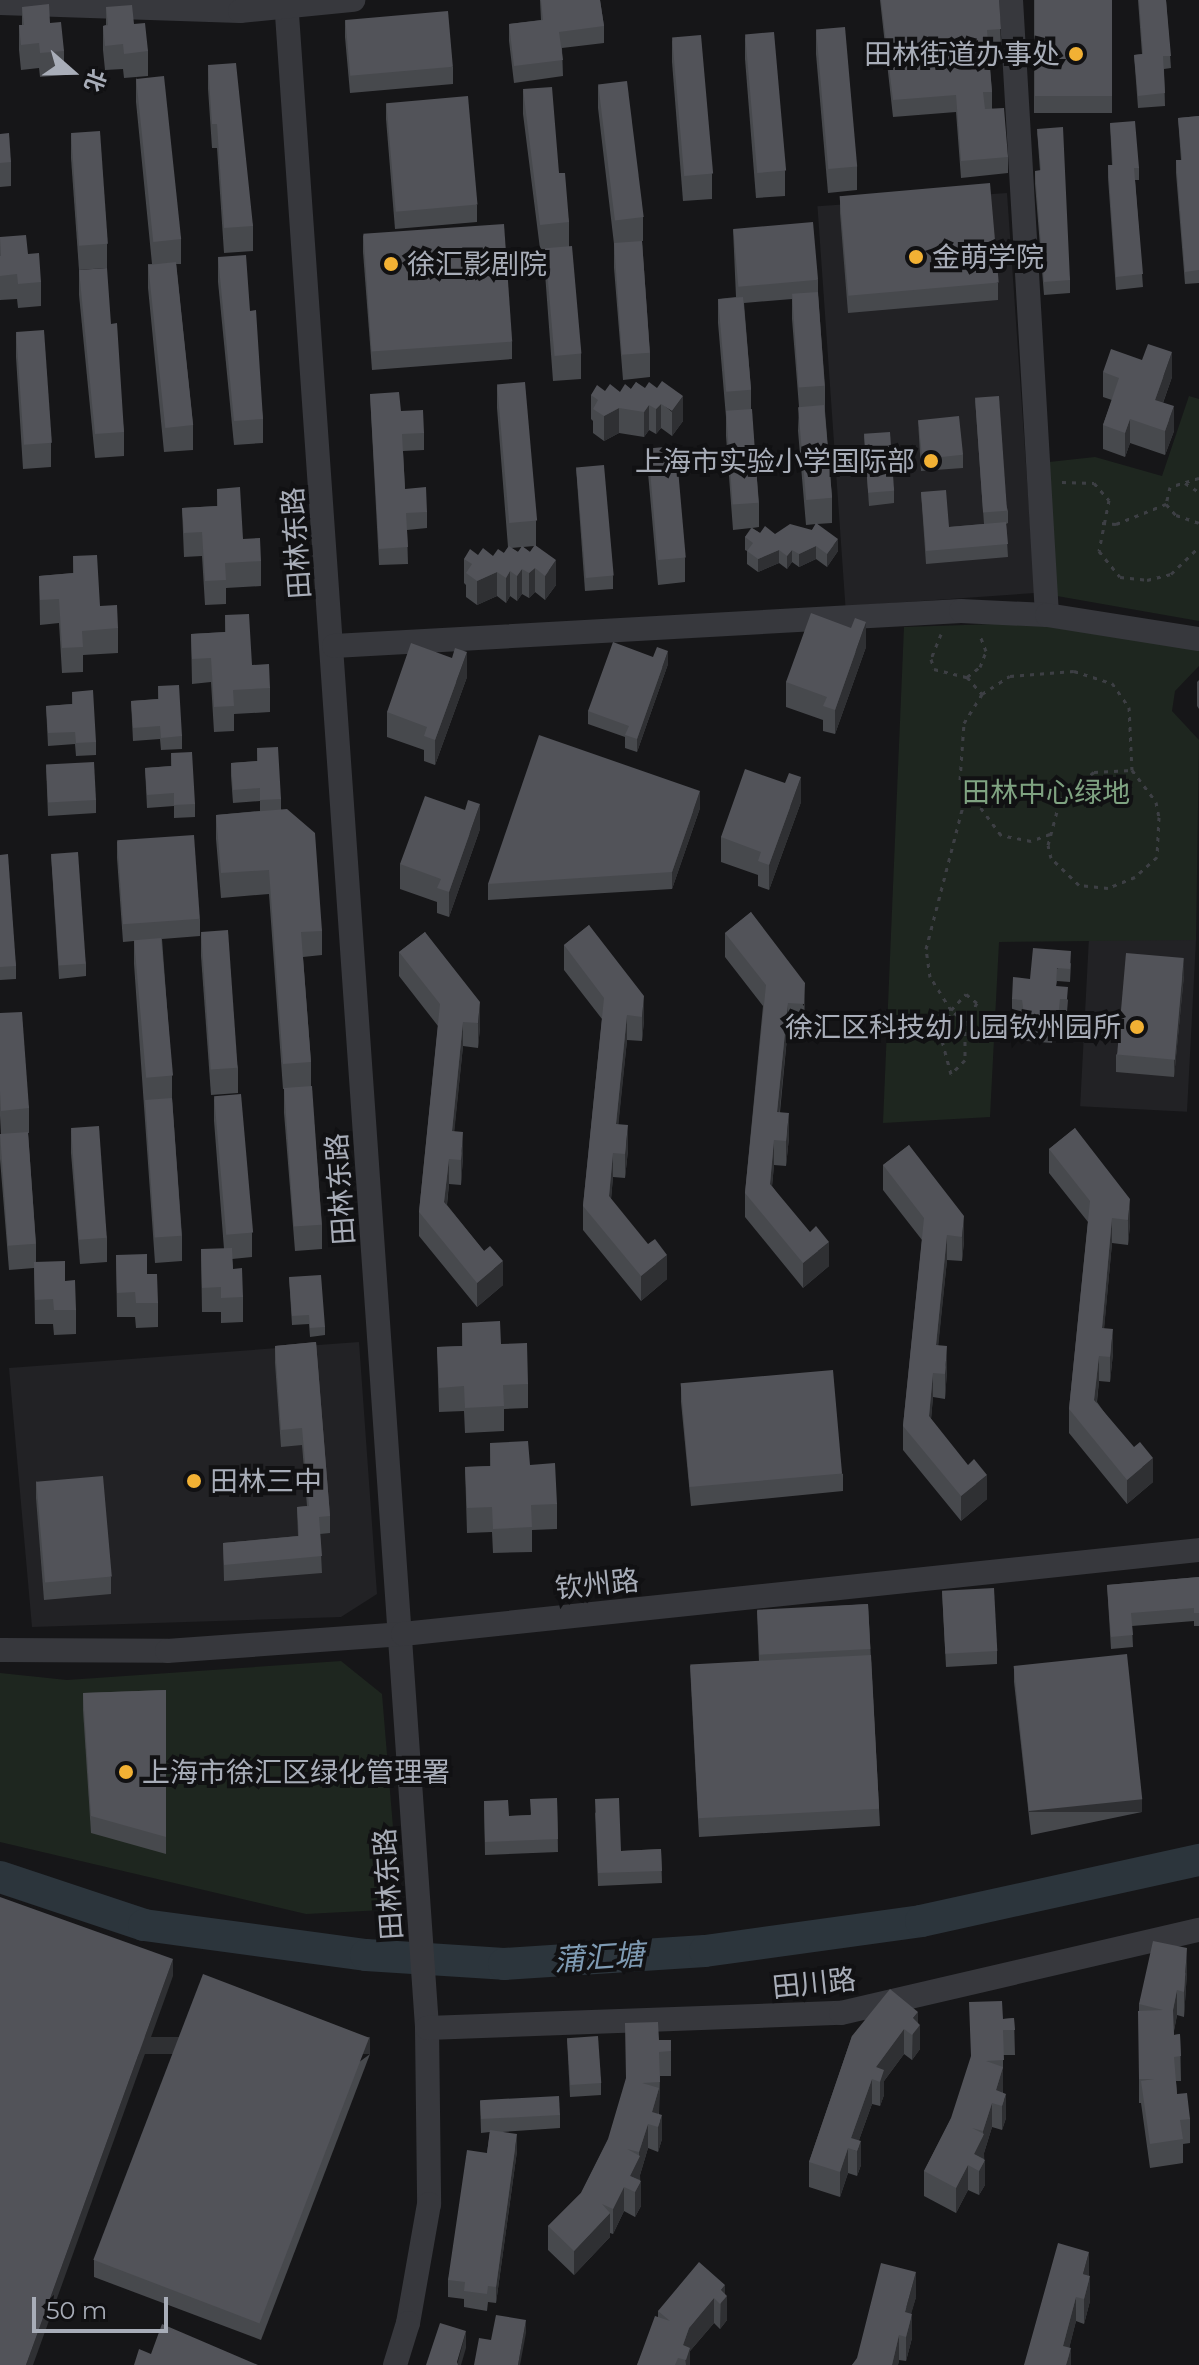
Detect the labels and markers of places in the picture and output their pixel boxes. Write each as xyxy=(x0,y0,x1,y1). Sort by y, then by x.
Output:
place label: 田林街道办事处 xyxy=(864,37,1060,71)
marker: 田林街道办事处 xyxy=(1067,45,1085,63)
place label: 金萌学院 xyxy=(932,240,1044,274)
place label: 徐汇影剧院 xyxy=(407,247,547,281)
marker: 金萌学院 xyxy=(907,248,925,266)
marker: 徐汇影剧院 xyxy=(382,255,400,273)
place label: 上海市实验小学国际部 xyxy=(635,444,915,478)
marker: 上海市实验小学国际部 xyxy=(922,452,940,470)
place label: 徐汇区科技幼儿园钦州园所 xyxy=(785,1010,1121,1044)
marker: 徐汇区科技幼儿园钦州园所 xyxy=(1128,1018,1146,1036)
place label: 田林三中 xyxy=(210,1464,322,1498)
marker: 田林三中 xyxy=(185,1472,203,1490)
place label: 上海市徐汇区绿化管理署 xyxy=(142,1755,450,1789)
marker: 上海市徐汇区绿化管理署 xyxy=(117,1763,135,1781)

